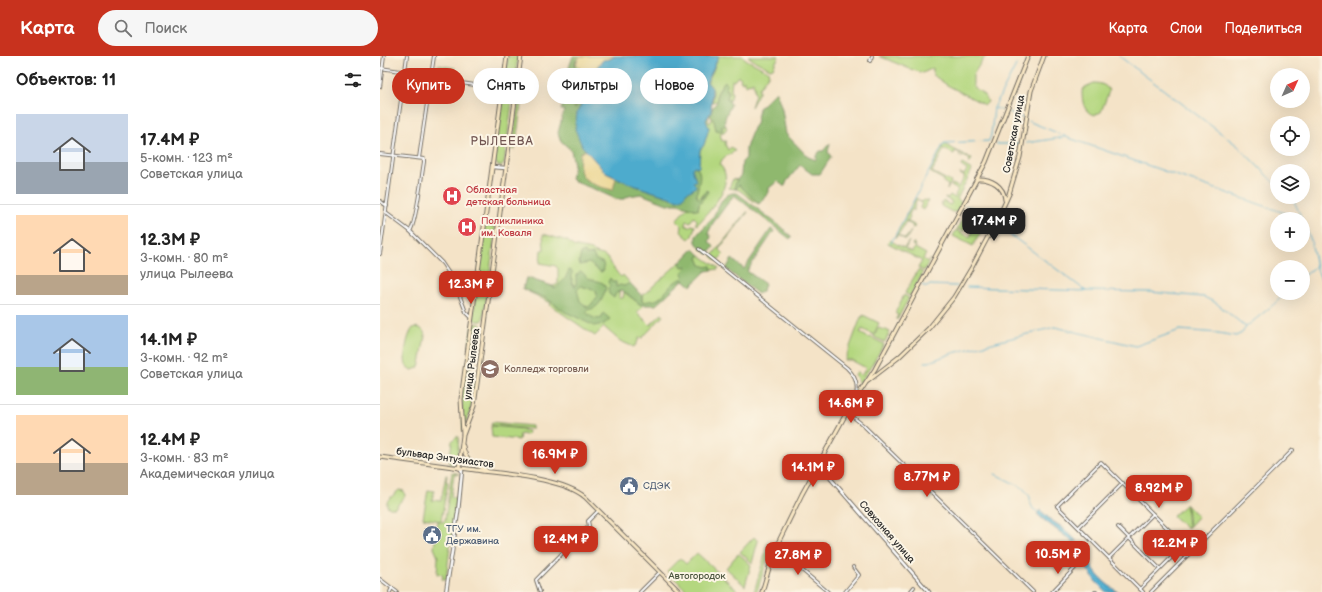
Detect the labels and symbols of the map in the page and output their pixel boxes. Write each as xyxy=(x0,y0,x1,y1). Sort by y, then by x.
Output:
north arrow xyxy=(1270,68,1310,108)
street label: Советская улица xyxy=(1001,94,1027,174)
district label: РЫЛЕЕВА xyxy=(470,134,534,149)
place label: Областная детская больница xyxy=(466,184,551,208)
hospital icon: Областная детская больница xyxy=(441,185,463,207)
pin: 17.4M ₽ xyxy=(957,208,1031,242)
place label: Поликлиника им. Коваля xyxy=(481,215,544,239)
hospital icon: Поликлиника им. Коваля xyxy=(456,216,478,238)
pin: 12.3M ₽ xyxy=(434,271,508,305)
street label: улица Рылеева xyxy=(462,328,482,400)
school or university icon: Колледж торговли xyxy=(479,358,501,380)
place label: Колледж торговли xyxy=(504,363,589,375)
pin: 14.6M ₽ xyxy=(814,390,888,424)
pin: 16.9M ₽ xyxy=(518,441,592,475)
street label: бульвар Энтузиастов xyxy=(396,445,495,471)
pin: 14.1M ₽ xyxy=(776,454,850,488)
pin: 8.77M ₽ xyxy=(890,464,964,498)
public building icon: СДЭК xyxy=(618,475,640,497)
pin: 8.92M ₽ xyxy=(1122,475,1196,509)
place label: СДЭК xyxy=(643,480,671,492)
street label: Совхозная улица xyxy=(857,498,918,566)
place label: ТГУ им. Державина xyxy=(446,523,499,547)
public building icon: ТГУ им. Державина xyxy=(421,524,443,546)
pin: 12.4M ₽ xyxy=(529,526,603,560)
pin: 12.2M ₽ xyxy=(1138,530,1212,564)
pin: 10.5M ₽ xyxy=(1021,541,1095,575)
pin: 27.8M ₽ xyxy=(761,542,835,576)
park label: Автогородок xyxy=(667,570,726,582)

